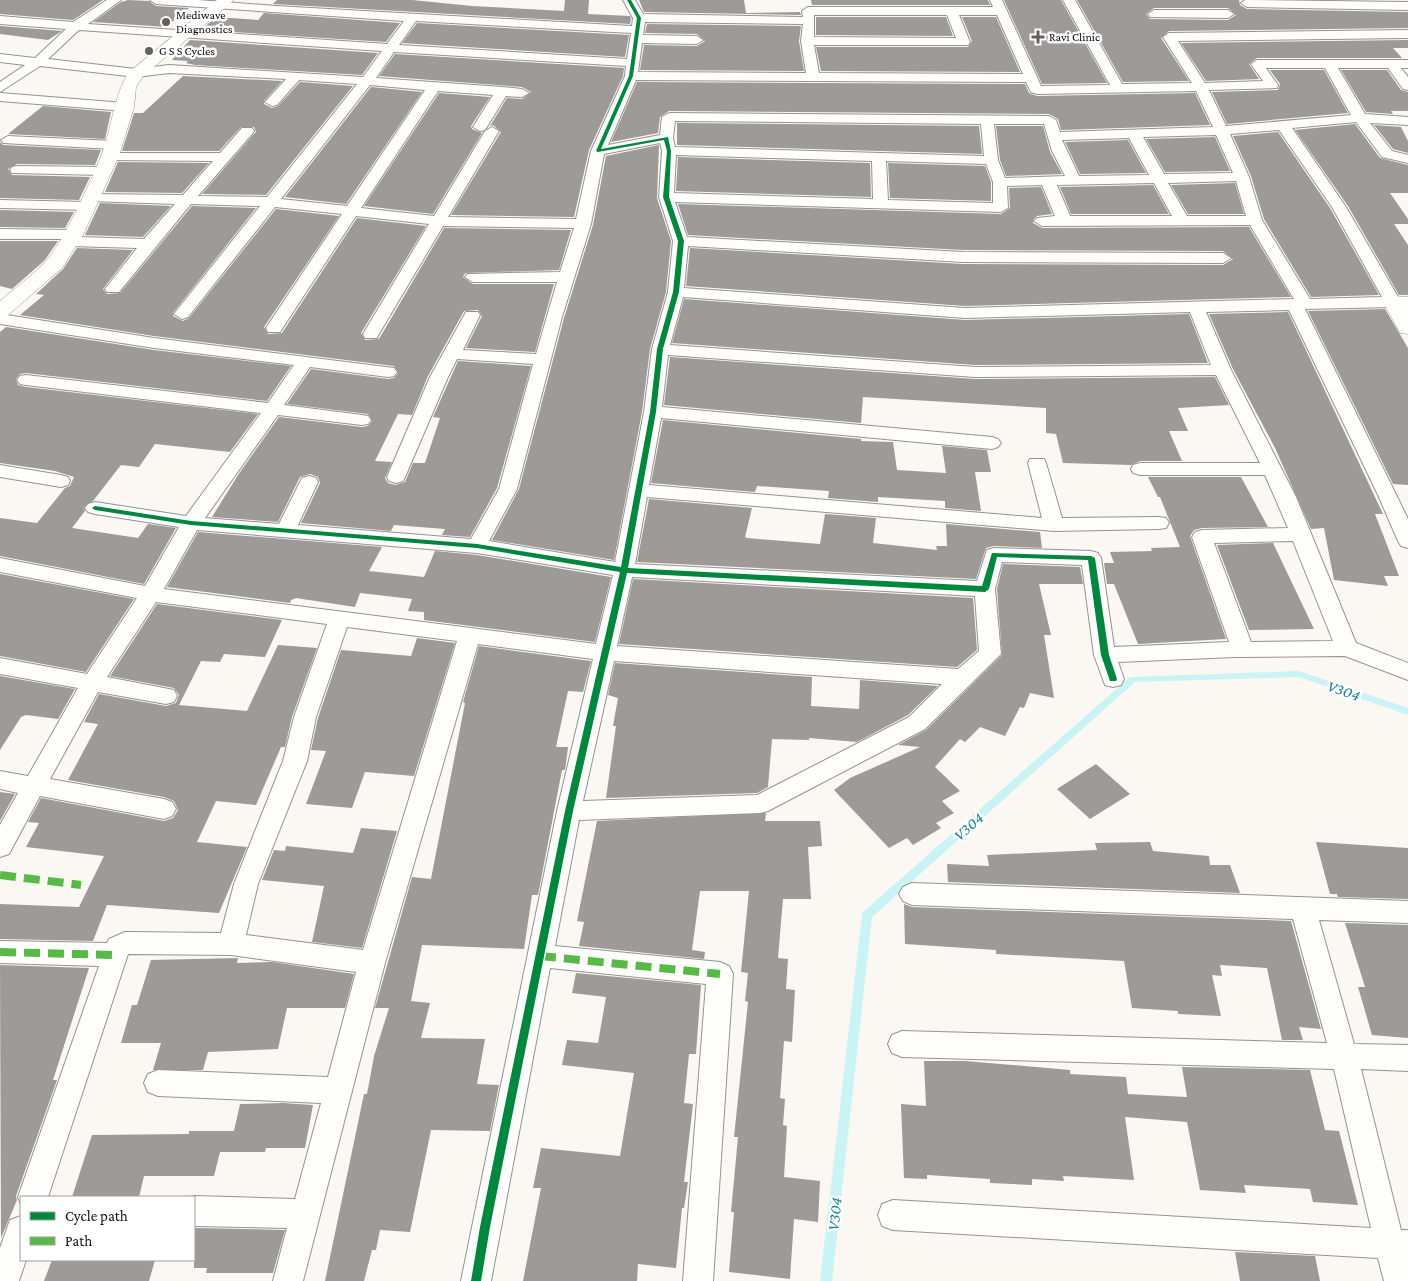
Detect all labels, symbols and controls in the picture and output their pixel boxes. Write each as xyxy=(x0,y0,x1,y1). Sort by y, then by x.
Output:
place label: Mediwave Diagnostics xyxy=(176,8,233,36)
marker: Mediwave Diagnostics xyxy=(160,16,172,28)
marker: Ravi Clinic xyxy=(1031,30,1045,44)
place label: Ravi Clinic xyxy=(1049,30,1100,44)
place label: G S S Cycles xyxy=(159,44,215,58)
marker: G S S Cycles xyxy=(143,45,155,57)
water label: V304 xyxy=(1325,677,1362,704)
water label: V304 xyxy=(950,809,986,844)
legend xyxy=(20,1196,195,1261)
water label: V304 xyxy=(824,1196,845,1232)
text: Cycle path xyxy=(65,1208,128,1225)
text: Path xyxy=(65,1233,92,1249)

